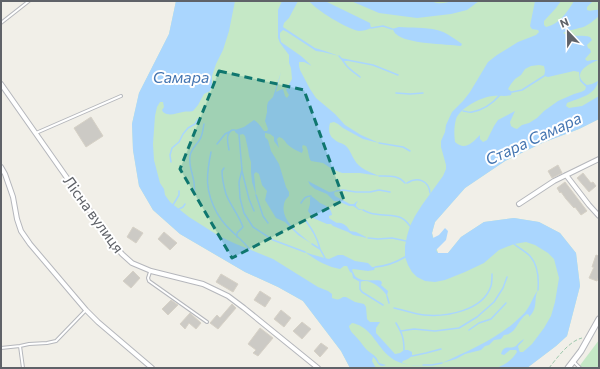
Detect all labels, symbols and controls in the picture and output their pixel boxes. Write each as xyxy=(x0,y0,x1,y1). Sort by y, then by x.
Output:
north arrow xyxy=(548,12,588,52)
text: N xyxy=(558,15,570,30)
water label: Самара xyxy=(153,67,209,86)
water label: Стара Самара xyxy=(482,107,584,169)
street label: Лісна вулиця xyxy=(60,172,128,256)

